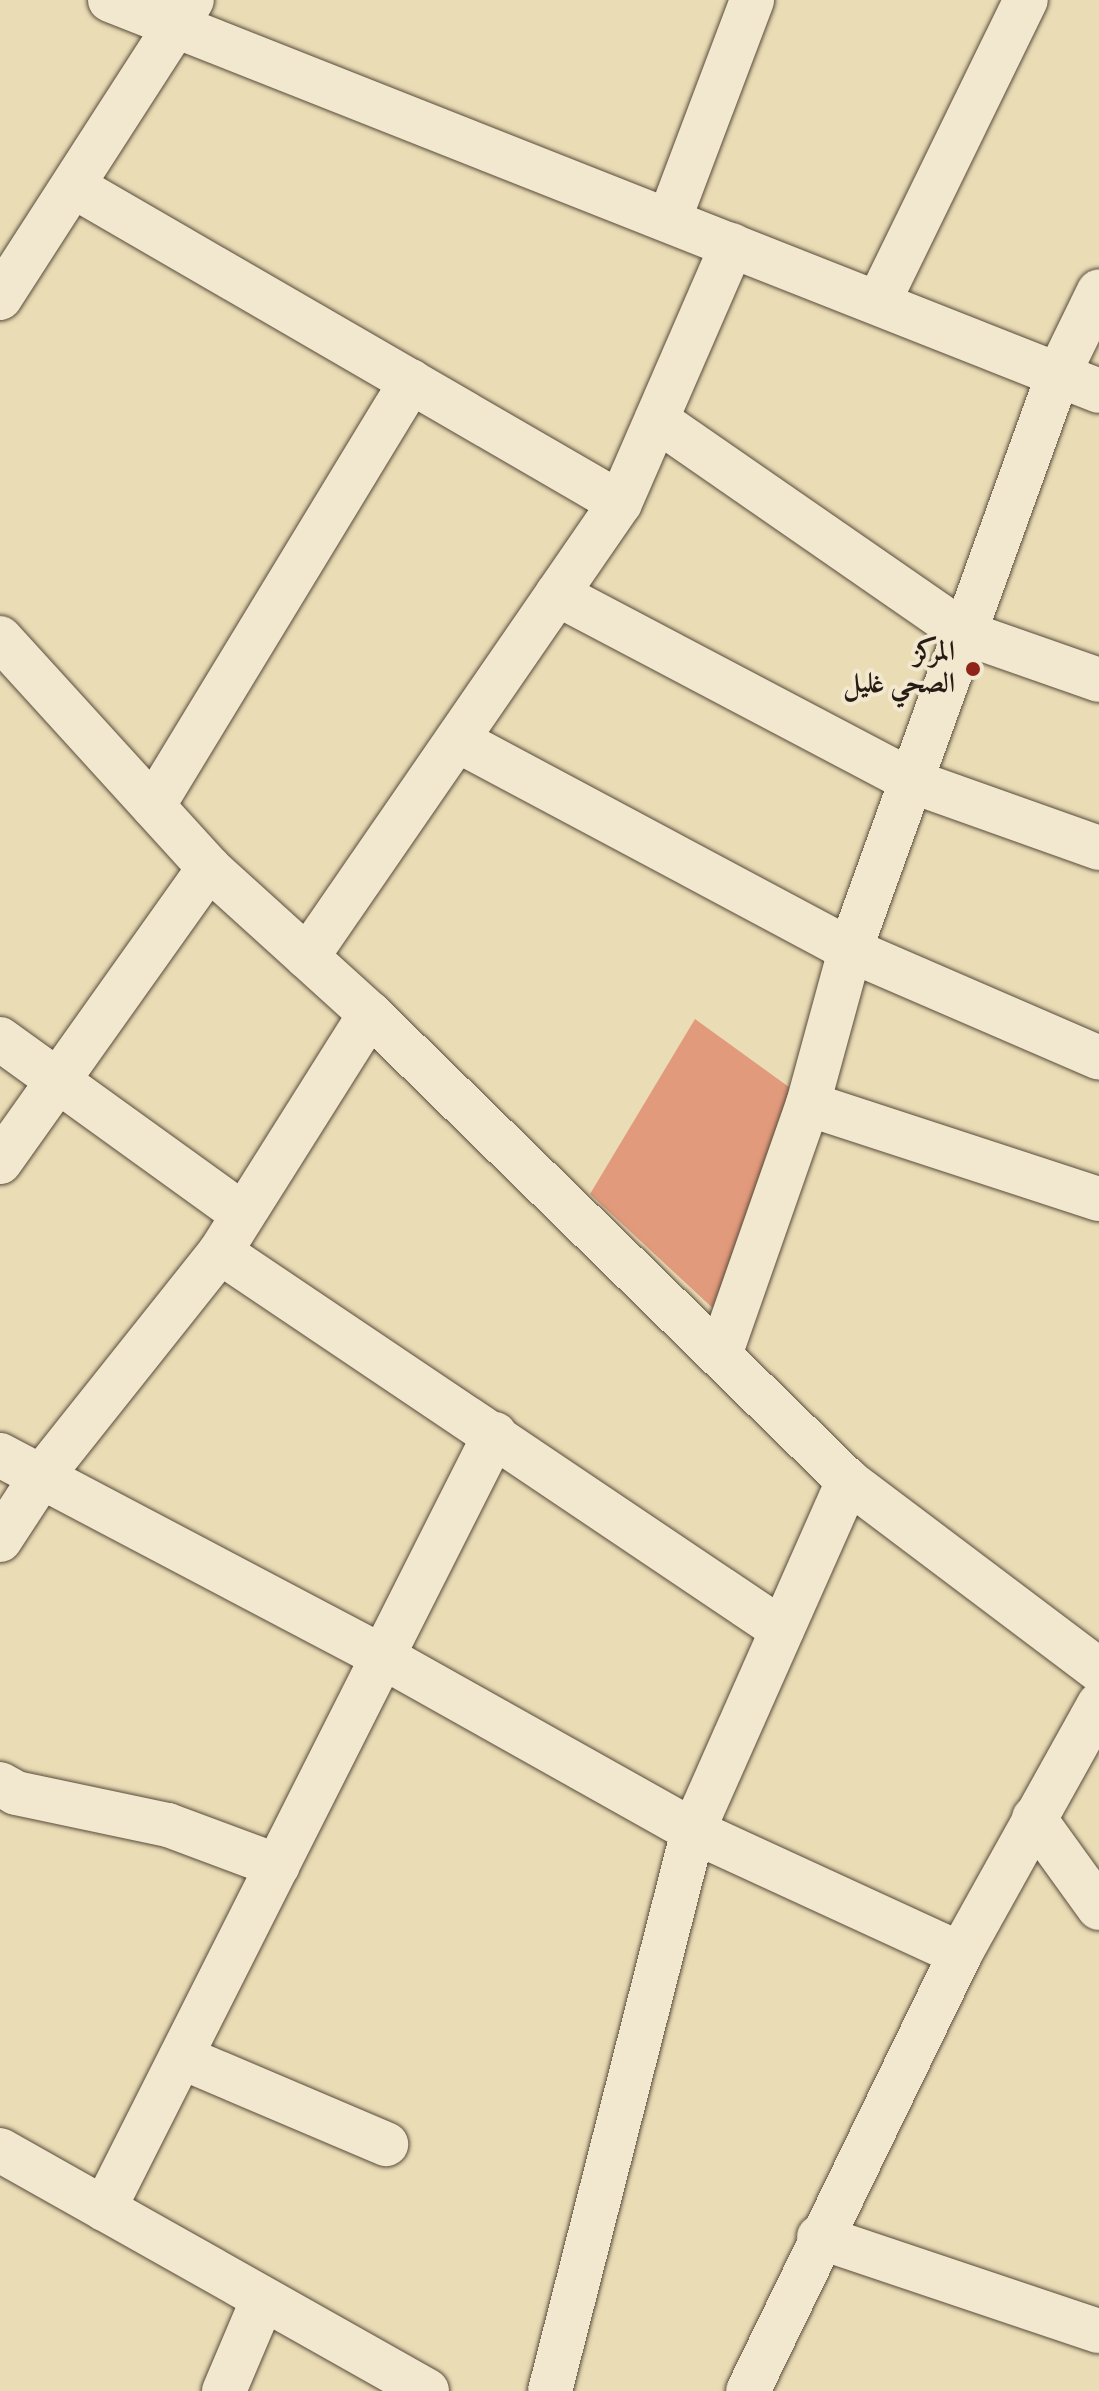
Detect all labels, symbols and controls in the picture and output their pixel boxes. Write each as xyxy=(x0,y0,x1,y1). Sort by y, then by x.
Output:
place label: المركز الصحي غليل xyxy=(843,636,955,702)
marker: المركز الصحي غليل xyxy=(962,658,984,680)

